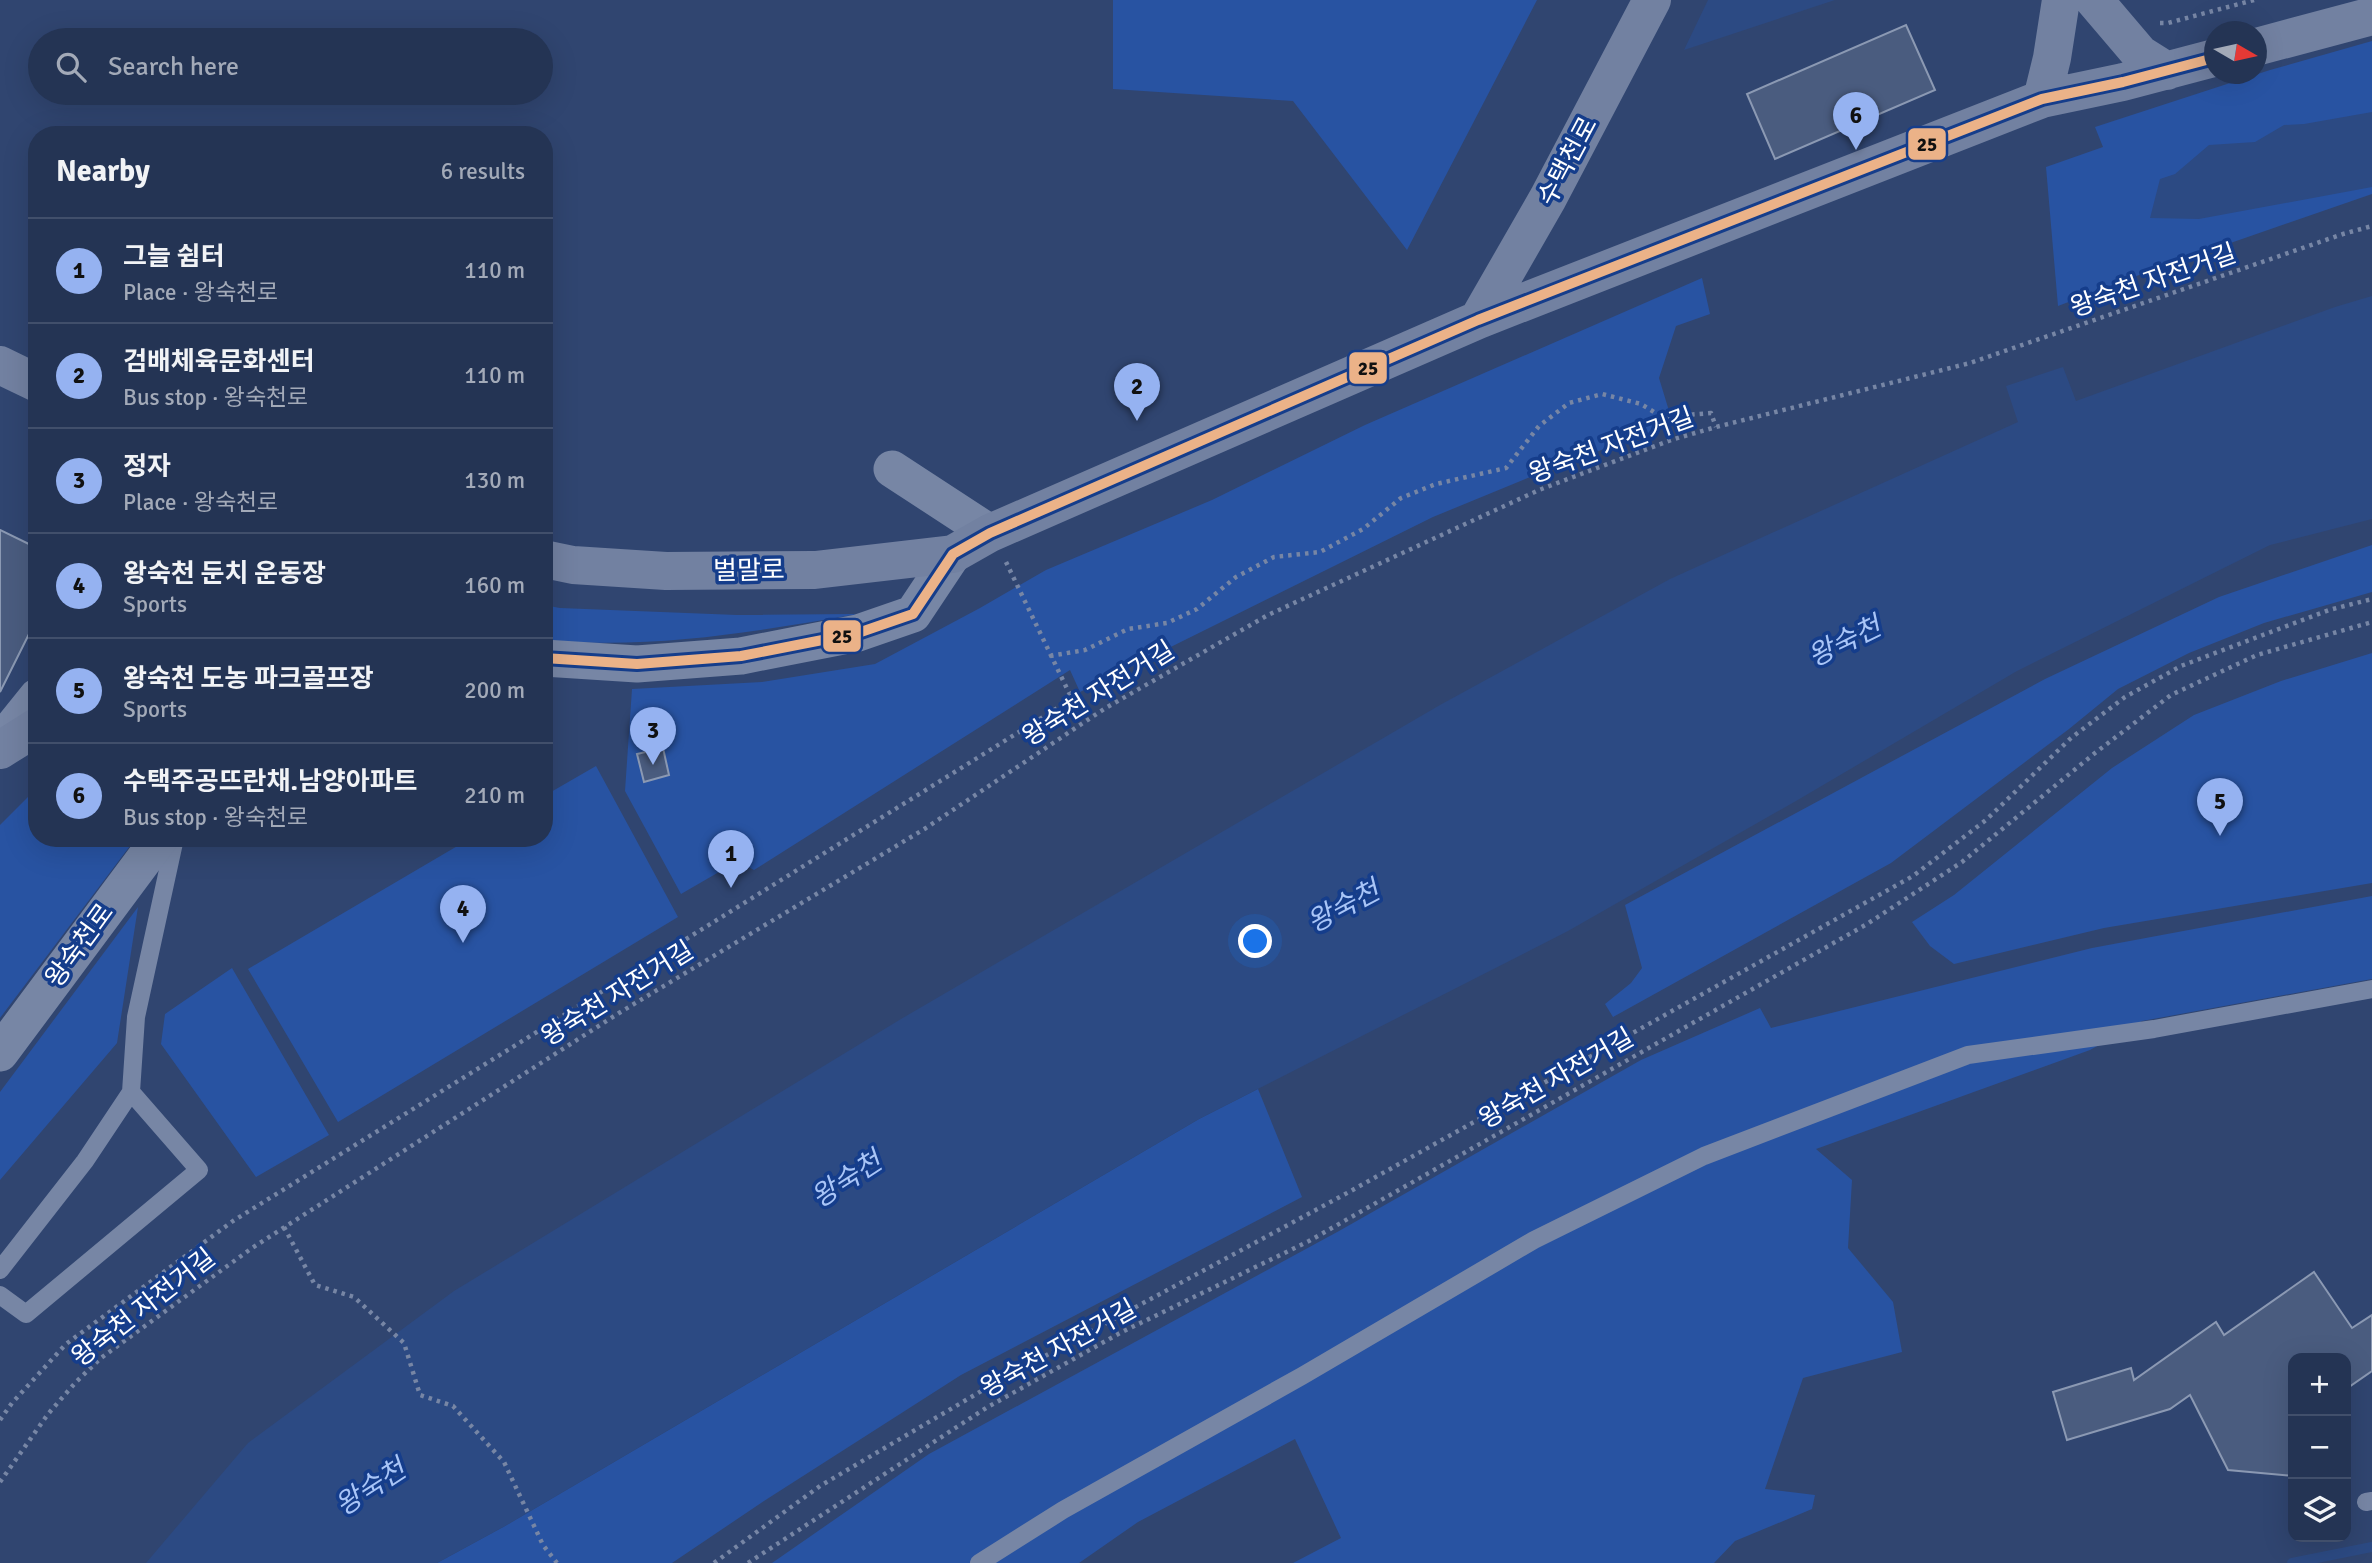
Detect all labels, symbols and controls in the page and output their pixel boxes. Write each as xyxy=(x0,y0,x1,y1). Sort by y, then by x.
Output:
north arrow xyxy=(2204,21,2267,84)
search box xyxy=(28,28,553,105)
icon: search xyxy=(52,48,90,86)
text: Search here xyxy=(108,51,239,83)
pin: 6 xyxy=(1833,92,1879,150)
street label: 수택천로 xyxy=(1531,112,1604,211)
line badge: 25 xyxy=(1907,127,1947,161)
text: 25 xyxy=(1917,133,1937,157)
text: Nearby xyxy=(56,153,150,190)
text: 6 results xyxy=(441,157,525,186)
street label: 왕숙천 자전거길 xyxy=(2066,238,2240,324)
text: 그늘 쉼터 xyxy=(123,241,224,273)
text: 1 xyxy=(73,256,85,285)
text: 110 m xyxy=(464,256,525,285)
text: Place · 왕숙천로 xyxy=(123,278,278,307)
text: 검배체육문화센터 xyxy=(123,346,314,378)
line badge: 25 xyxy=(1348,351,1388,385)
text: 25 xyxy=(1358,357,1378,381)
text: 2 xyxy=(73,361,85,390)
text: 110 m xyxy=(464,361,525,390)
pin: 2 xyxy=(1114,363,1160,421)
text: Bus stop · 왕숙천로 xyxy=(123,383,308,412)
street label: 왕숙천 자전거길 xyxy=(1525,401,1698,491)
text: 정자 xyxy=(123,451,171,483)
text: 3 xyxy=(73,466,85,495)
text: 130 m xyxy=(464,466,525,495)
text: Place · 왕숙천로 xyxy=(123,488,278,517)
street label: 벌말로 xyxy=(713,554,785,588)
text: 왕숙천 둔치 운동장 xyxy=(123,558,326,590)
text: 4 xyxy=(73,571,85,600)
text: 160 m xyxy=(464,571,525,600)
text: Sports xyxy=(123,590,187,619)
water label: 왕숙천 xyxy=(1802,608,1890,674)
line badge: 25 xyxy=(822,619,862,653)
text: 25 xyxy=(832,625,852,649)
street label: 왕숙천 자전거길 xyxy=(1017,634,1180,753)
text: 왕숙천 도농 파크골프장 xyxy=(123,663,374,695)
text: 5 xyxy=(73,676,85,705)
text: 200 m xyxy=(464,676,525,705)
text: Sports xyxy=(123,695,187,724)
pin: 3 xyxy=(630,707,676,765)
text: 수택주공뜨란채.남양아파트 xyxy=(123,766,418,798)
pin: 5 xyxy=(2197,778,2243,836)
text: 6 xyxy=(73,781,85,810)
text: 210 m xyxy=(464,781,525,810)
text: Bus stop · 왕숙천로 xyxy=(123,803,308,832)
pin: 1 xyxy=(708,830,754,888)
water label: 왕숙천 xyxy=(1301,872,1388,940)
pin: 4 xyxy=(440,885,486,943)
street label: 왕숙천로 xyxy=(39,897,121,994)
your location xyxy=(1238,924,1272,958)
street label: 왕숙천 자전거길 xyxy=(536,934,699,1053)
street label: 왕숙천 자전거길 xyxy=(1474,1022,1639,1136)
water label: 왕숙천 xyxy=(805,1143,891,1215)
street label: 왕숙천 자전거길 xyxy=(66,1242,222,1374)
street label: 왕숙천 자전거길 xyxy=(975,1293,1142,1405)
map controls xyxy=(2288,1353,2351,1542)
button: + xyxy=(2288,1353,2351,1416)
button: − xyxy=(2288,1416,2351,1479)
water label: 왕숙천 xyxy=(329,1451,415,1523)
button: layers xyxy=(2288,1479,2351,1542)

